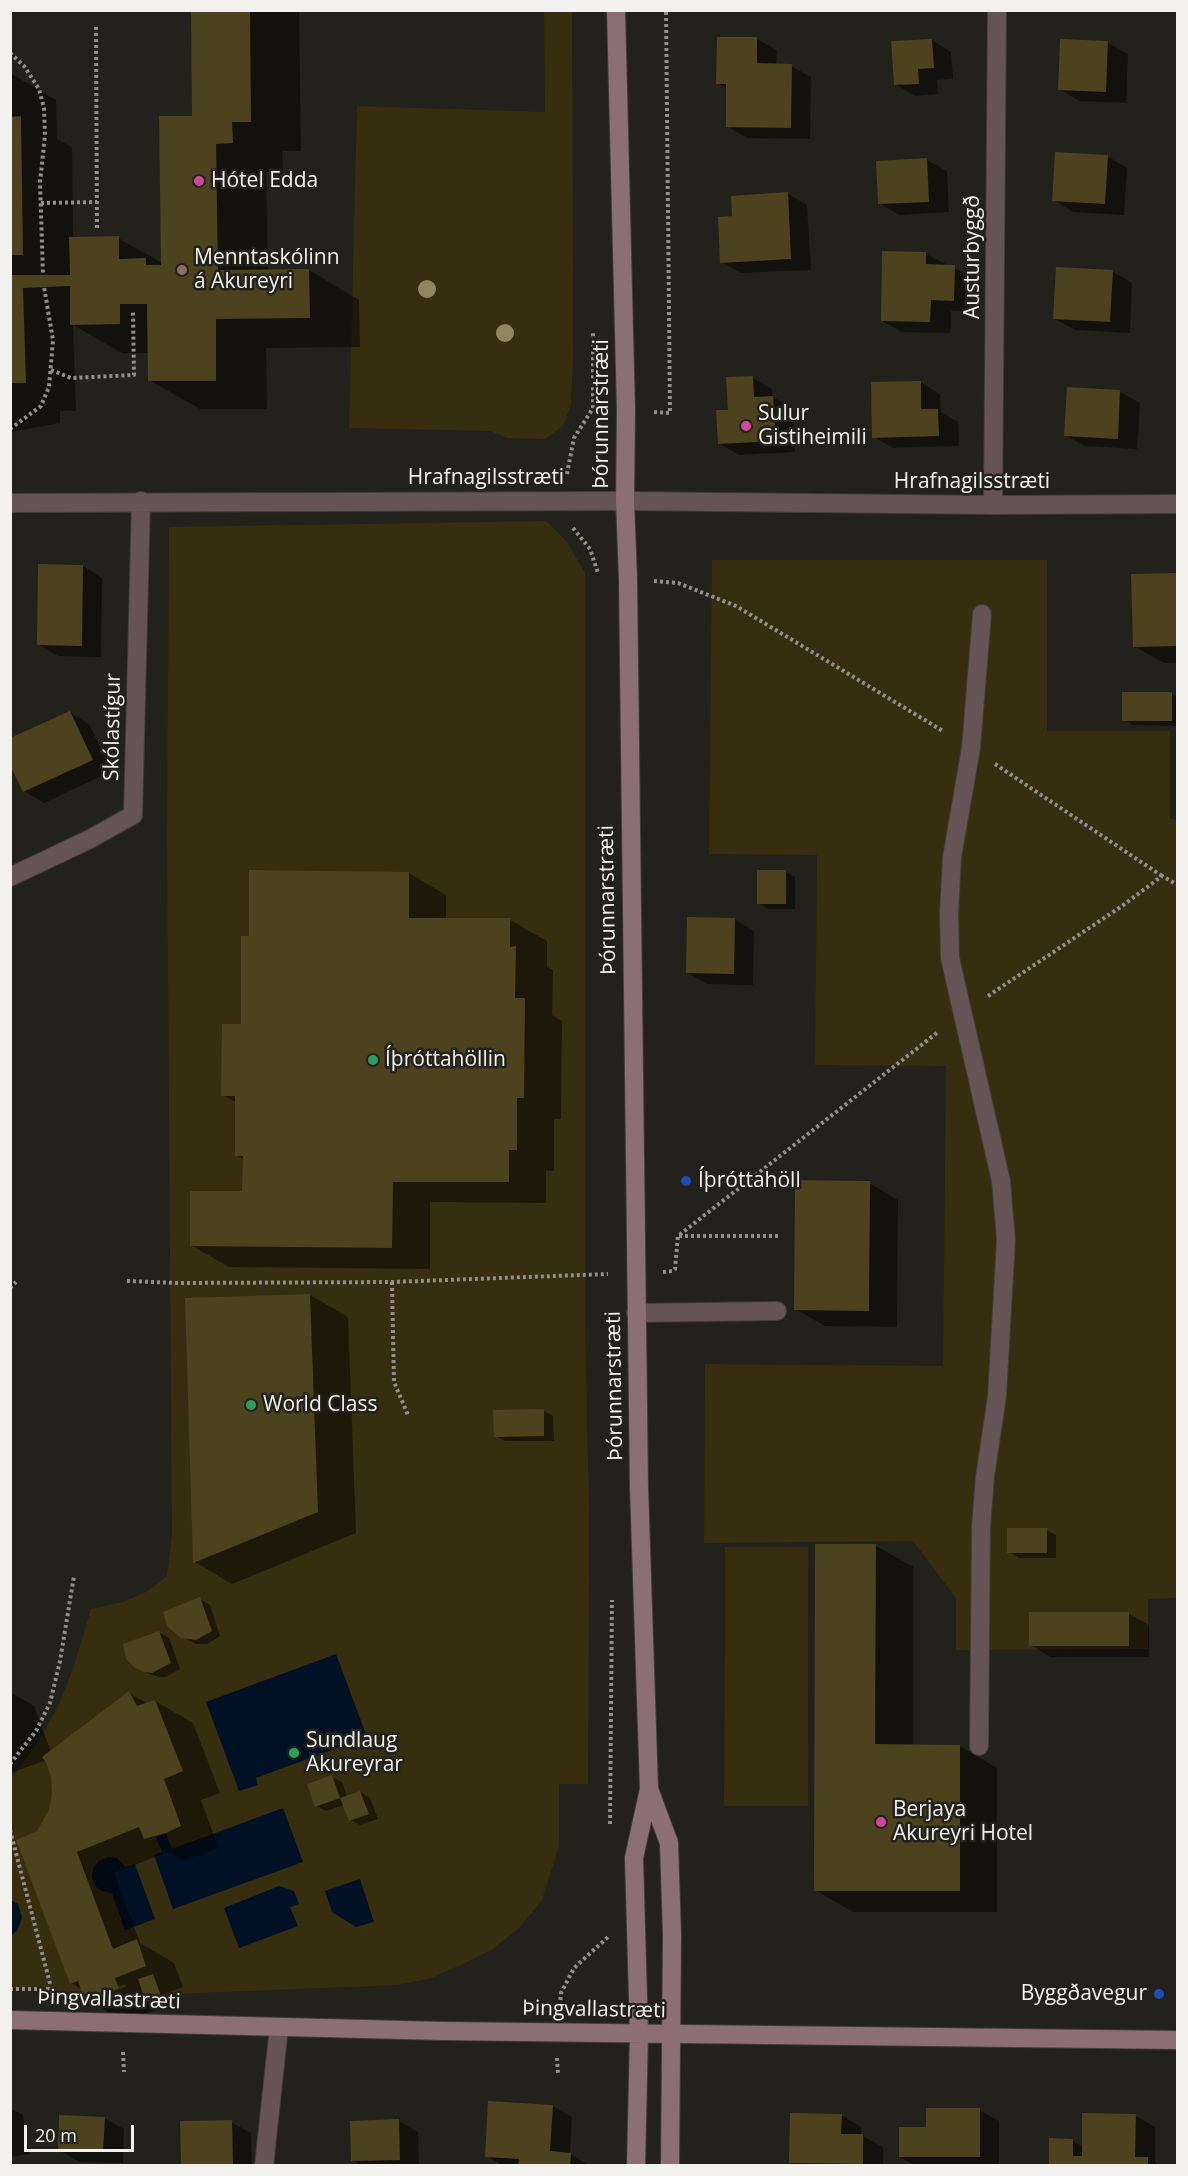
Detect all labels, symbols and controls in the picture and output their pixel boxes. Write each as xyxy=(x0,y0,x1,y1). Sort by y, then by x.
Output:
place label: Hótel Edda xyxy=(211,168,318,194)
marker: Hótel Edda xyxy=(192,174,206,188)
street label: Austurbyggð xyxy=(960,195,986,319)
place label: Menntaskólinn á Akureyri xyxy=(194,245,340,295)
marker: Menntaskólinn á Akureyri xyxy=(175,263,189,277)
street label: Þórunnarstræti xyxy=(589,339,615,489)
place label: Sulur Gistiheimili xyxy=(758,401,867,451)
marker: Sulur Gistiheimili xyxy=(739,419,753,433)
street label: Hrafnagilsstræti xyxy=(408,465,564,491)
street label: Hrafnagilsstræti xyxy=(894,469,1050,495)
street label: Skólastígur xyxy=(99,673,127,781)
street label: Þórunnarstræti xyxy=(594,825,622,975)
place label: Íþróttahöllin xyxy=(385,1047,506,1073)
marker: Íþróttahöllin xyxy=(366,1053,380,1067)
place label: Íþróttahöll xyxy=(698,1168,801,1194)
marker: Íþróttahöll xyxy=(679,1174,693,1188)
street label: Þórunnarstræti xyxy=(601,1311,629,1461)
place label: World Class xyxy=(263,1392,377,1418)
marker: World Class xyxy=(244,1398,258,1412)
place label: Sundlaug Akureyrar xyxy=(306,1728,403,1778)
marker: Sundlaug Akureyrar xyxy=(287,1746,301,1760)
place label: Berjaya Akureyri Hotel xyxy=(893,1797,1033,1847)
marker: Berjaya Akureyri Hotel xyxy=(874,1815,888,1829)
place label: Byggðavegur xyxy=(1021,1981,1147,2007)
street label: Þingvallastræti xyxy=(37,1985,181,2015)
marker: Byggðavegur xyxy=(1152,1987,1166,2001)
street label: Þingvallastræti xyxy=(522,1996,666,2024)
scale bar xyxy=(27,2113,136,2151)
text: 20 m xyxy=(35,2123,77,2147)

